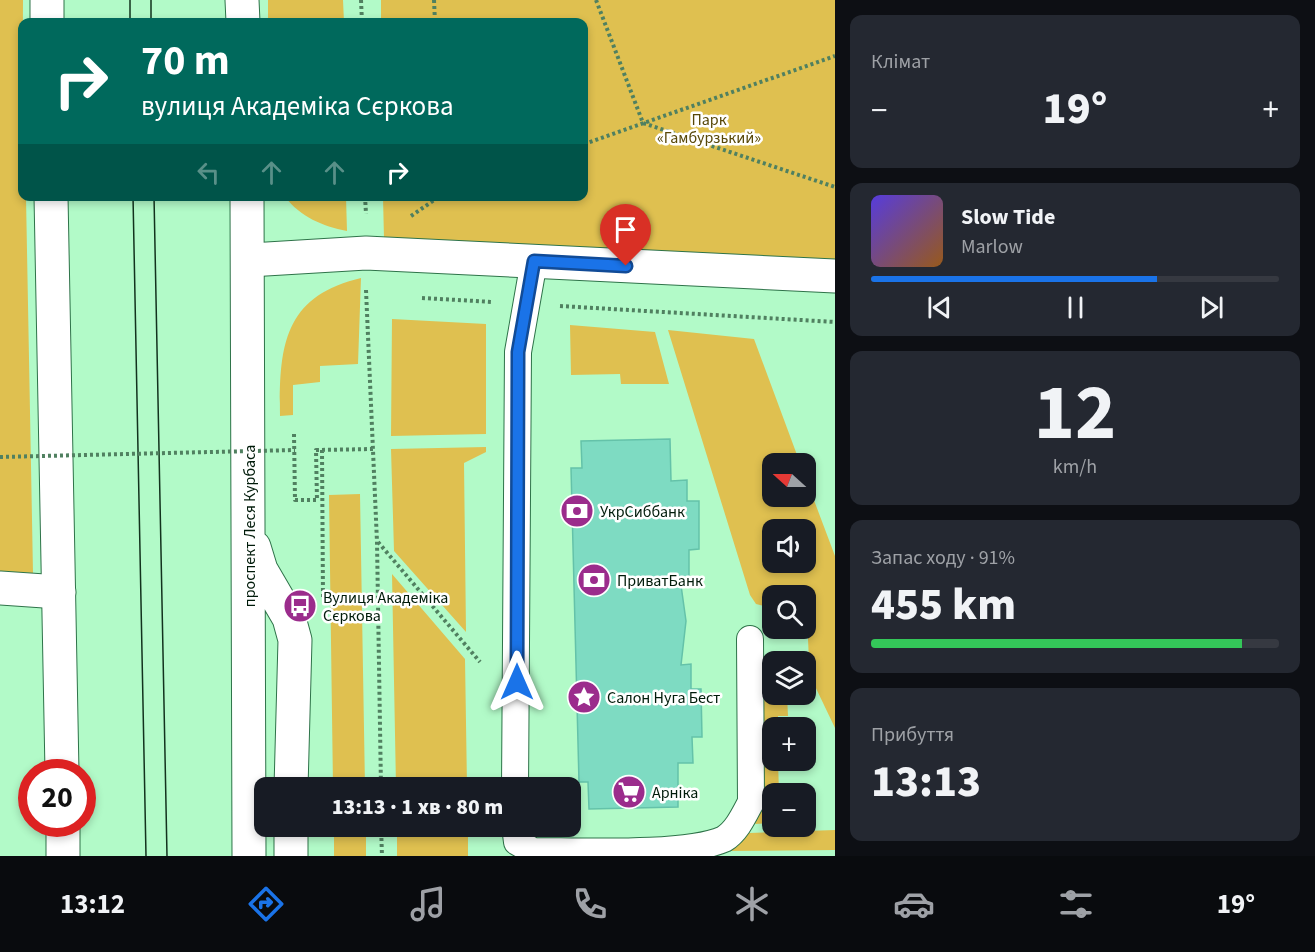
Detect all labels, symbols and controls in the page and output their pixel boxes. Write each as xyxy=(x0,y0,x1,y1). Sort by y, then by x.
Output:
text: 70 m xyxy=(141,31,230,91)
icon: right xyxy=(42,42,120,120)
text: Клімат xyxy=(871,48,930,76)
text: 19° xyxy=(1043,77,1107,141)
text: вулиця Академіка Сєркова xyxy=(141,87,454,126)
text: − xyxy=(871,87,887,134)
text: + xyxy=(1263,87,1279,134)
park label: Парк «Гамбурзький» xyxy=(657,109,761,149)
icon: left xyxy=(192,156,225,189)
icon: ahead xyxy=(255,156,288,189)
icon: ahead xyxy=(318,156,351,189)
icon: right xyxy=(381,156,414,189)
text: Slow Tide xyxy=(961,201,1055,233)
pin xyxy=(600,204,651,266)
icon: arrive xyxy=(609,213,642,246)
text: Marlow xyxy=(961,233,1023,261)
icon: previous xyxy=(923,291,956,324)
icon: pause xyxy=(1059,291,1092,324)
icon: next xyxy=(1195,291,1228,324)
text: 12 xyxy=(1034,358,1116,469)
street label: проспект Леся Курбаса xyxy=(239,445,261,607)
north arrow xyxy=(762,453,816,507)
map controls xyxy=(762,453,816,837)
text: km/h xyxy=(1053,453,1097,481)
bank icon: УкрСиббанк xyxy=(559,493,595,529)
place label: УкрСиббанк xyxy=(600,501,685,523)
button: sound xyxy=(762,519,816,573)
text: Запас ходу · 91% xyxy=(871,544,1015,572)
bank icon: ПриватБанк xyxy=(576,562,612,598)
place label: ПриватБанк xyxy=(617,570,703,592)
text: 455 km xyxy=(871,573,1016,637)
button: search xyxy=(762,585,816,639)
place label: Вулиця Академіка Сєркова xyxy=(323,587,448,627)
bus stop icon: Вулиця Академіка Сєркова xyxy=(282,588,318,624)
position arrow xyxy=(485,650,549,714)
button: layers xyxy=(762,651,816,705)
place icon: Салон Нуга Бест xyxy=(566,679,602,715)
place label: Салон Нуга Бест xyxy=(607,687,720,709)
button: + xyxy=(762,717,816,771)
text: Прибуття xyxy=(871,721,954,749)
text: 13:13 xyxy=(871,750,981,814)
speed limit sign: 20 xyxy=(18,759,96,837)
supermarket icon: Арніка xyxy=(611,774,647,810)
place label: Арніка xyxy=(652,782,698,804)
button: − xyxy=(762,783,816,837)
text: 13:13 · 1 хв · 80 m xyxy=(332,791,503,823)
icon: directions xyxy=(245,883,287,925)
icon: music xyxy=(407,883,449,925)
icon: phone xyxy=(569,883,611,925)
icon: climate xyxy=(731,883,773,925)
icon: car xyxy=(893,883,935,925)
icon: filters xyxy=(1055,883,1097,925)
text: 13:12 xyxy=(60,885,125,924)
text: 19° xyxy=(1217,885,1255,924)

